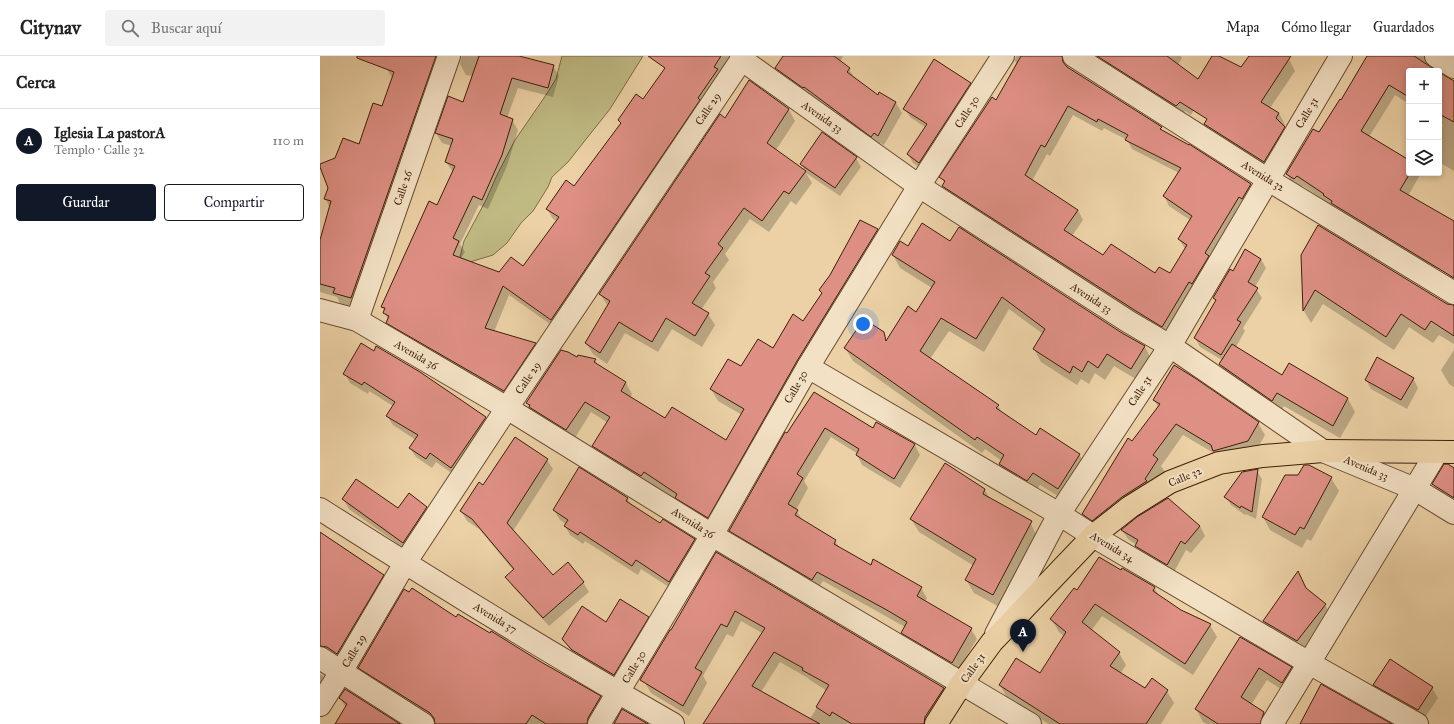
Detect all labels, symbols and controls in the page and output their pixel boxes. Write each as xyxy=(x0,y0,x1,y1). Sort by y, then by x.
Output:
search box xyxy=(105,10,385,46)
text: Citynav xyxy=(20,16,81,39)
icon: search xyxy=(119,17,141,39)
text: Buscar aquí xyxy=(151,19,222,37)
text: Mapa xyxy=(1226,19,1259,36)
text: Cómo llegar xyxy=(1281,19,1351,36)
text: Guardados xyxy=(1373,19,1434,36)
map controls xyxy=(1406,68,1442,176)
button: + xyxy=(1406,68,1442,104)
text: Cerca xyxy=(16,72,55,93)
street label: Calle 29 xyxy=(692,90,724,128)
street label: Calle 30 xyxy=(952,93,982,131)
street label: Calle 31 xyxy=(1293,95,1321,131)
street label: Avenida 33 xyxy=(798,98,845,136)
button: − xyxy=(1406,104,1442,140)
text: Iglesia La pastorA xyxy=(54,124,165,142)
text: A xyxy=(25,133,33,149)
text: 110 m xyxy=(272,133,304,149)
button: layers xyxy=(1406,140,1442,176)
text: Templo · Calle 32 xyxy=(54,142,144,158)
street label: Avenida 32 xyxy=(1238,157,1287,195)
street label: Calle 26 xyxy=(391,168,415,207)
button: Guardar xyxy=(16,184,156,221)
button: Compartir xyxy=(164,184,304,221)
street label: Avenida 33 xyxy=(1067,279,1114,316)
your location xyxy=(853,314,873,334)
street label: Avenida 36 xyxy=(391,337,440,373)
street label: Calle 29 xyxy=(512,359,544,397)
street label: Calle 30 xyxy=(781,368,811,406)
street label: Calle 31 xyxy=(1125,373,1155,409)
street label: Avenida 33 xyxy=(1341,452,1390,483)
street label: Calle 32 xyxy=(1166,464,1204,490)
street label: Avenida 36 xyxy=(668,504,717,541)
street label: Avenida 34 xyxy=(1087,528,1137,566)
street label: Avenida 37 xyxy=(470,599,519,636)
pin: A xyxy=(1010,619,1036,652)
street label: Calle 29 xyxy=(339,632,369,670)
street label: Calle 30 xyxy=(619,648,649,686)
street label: Calle 31 xyxy=(958,651,988,685)

